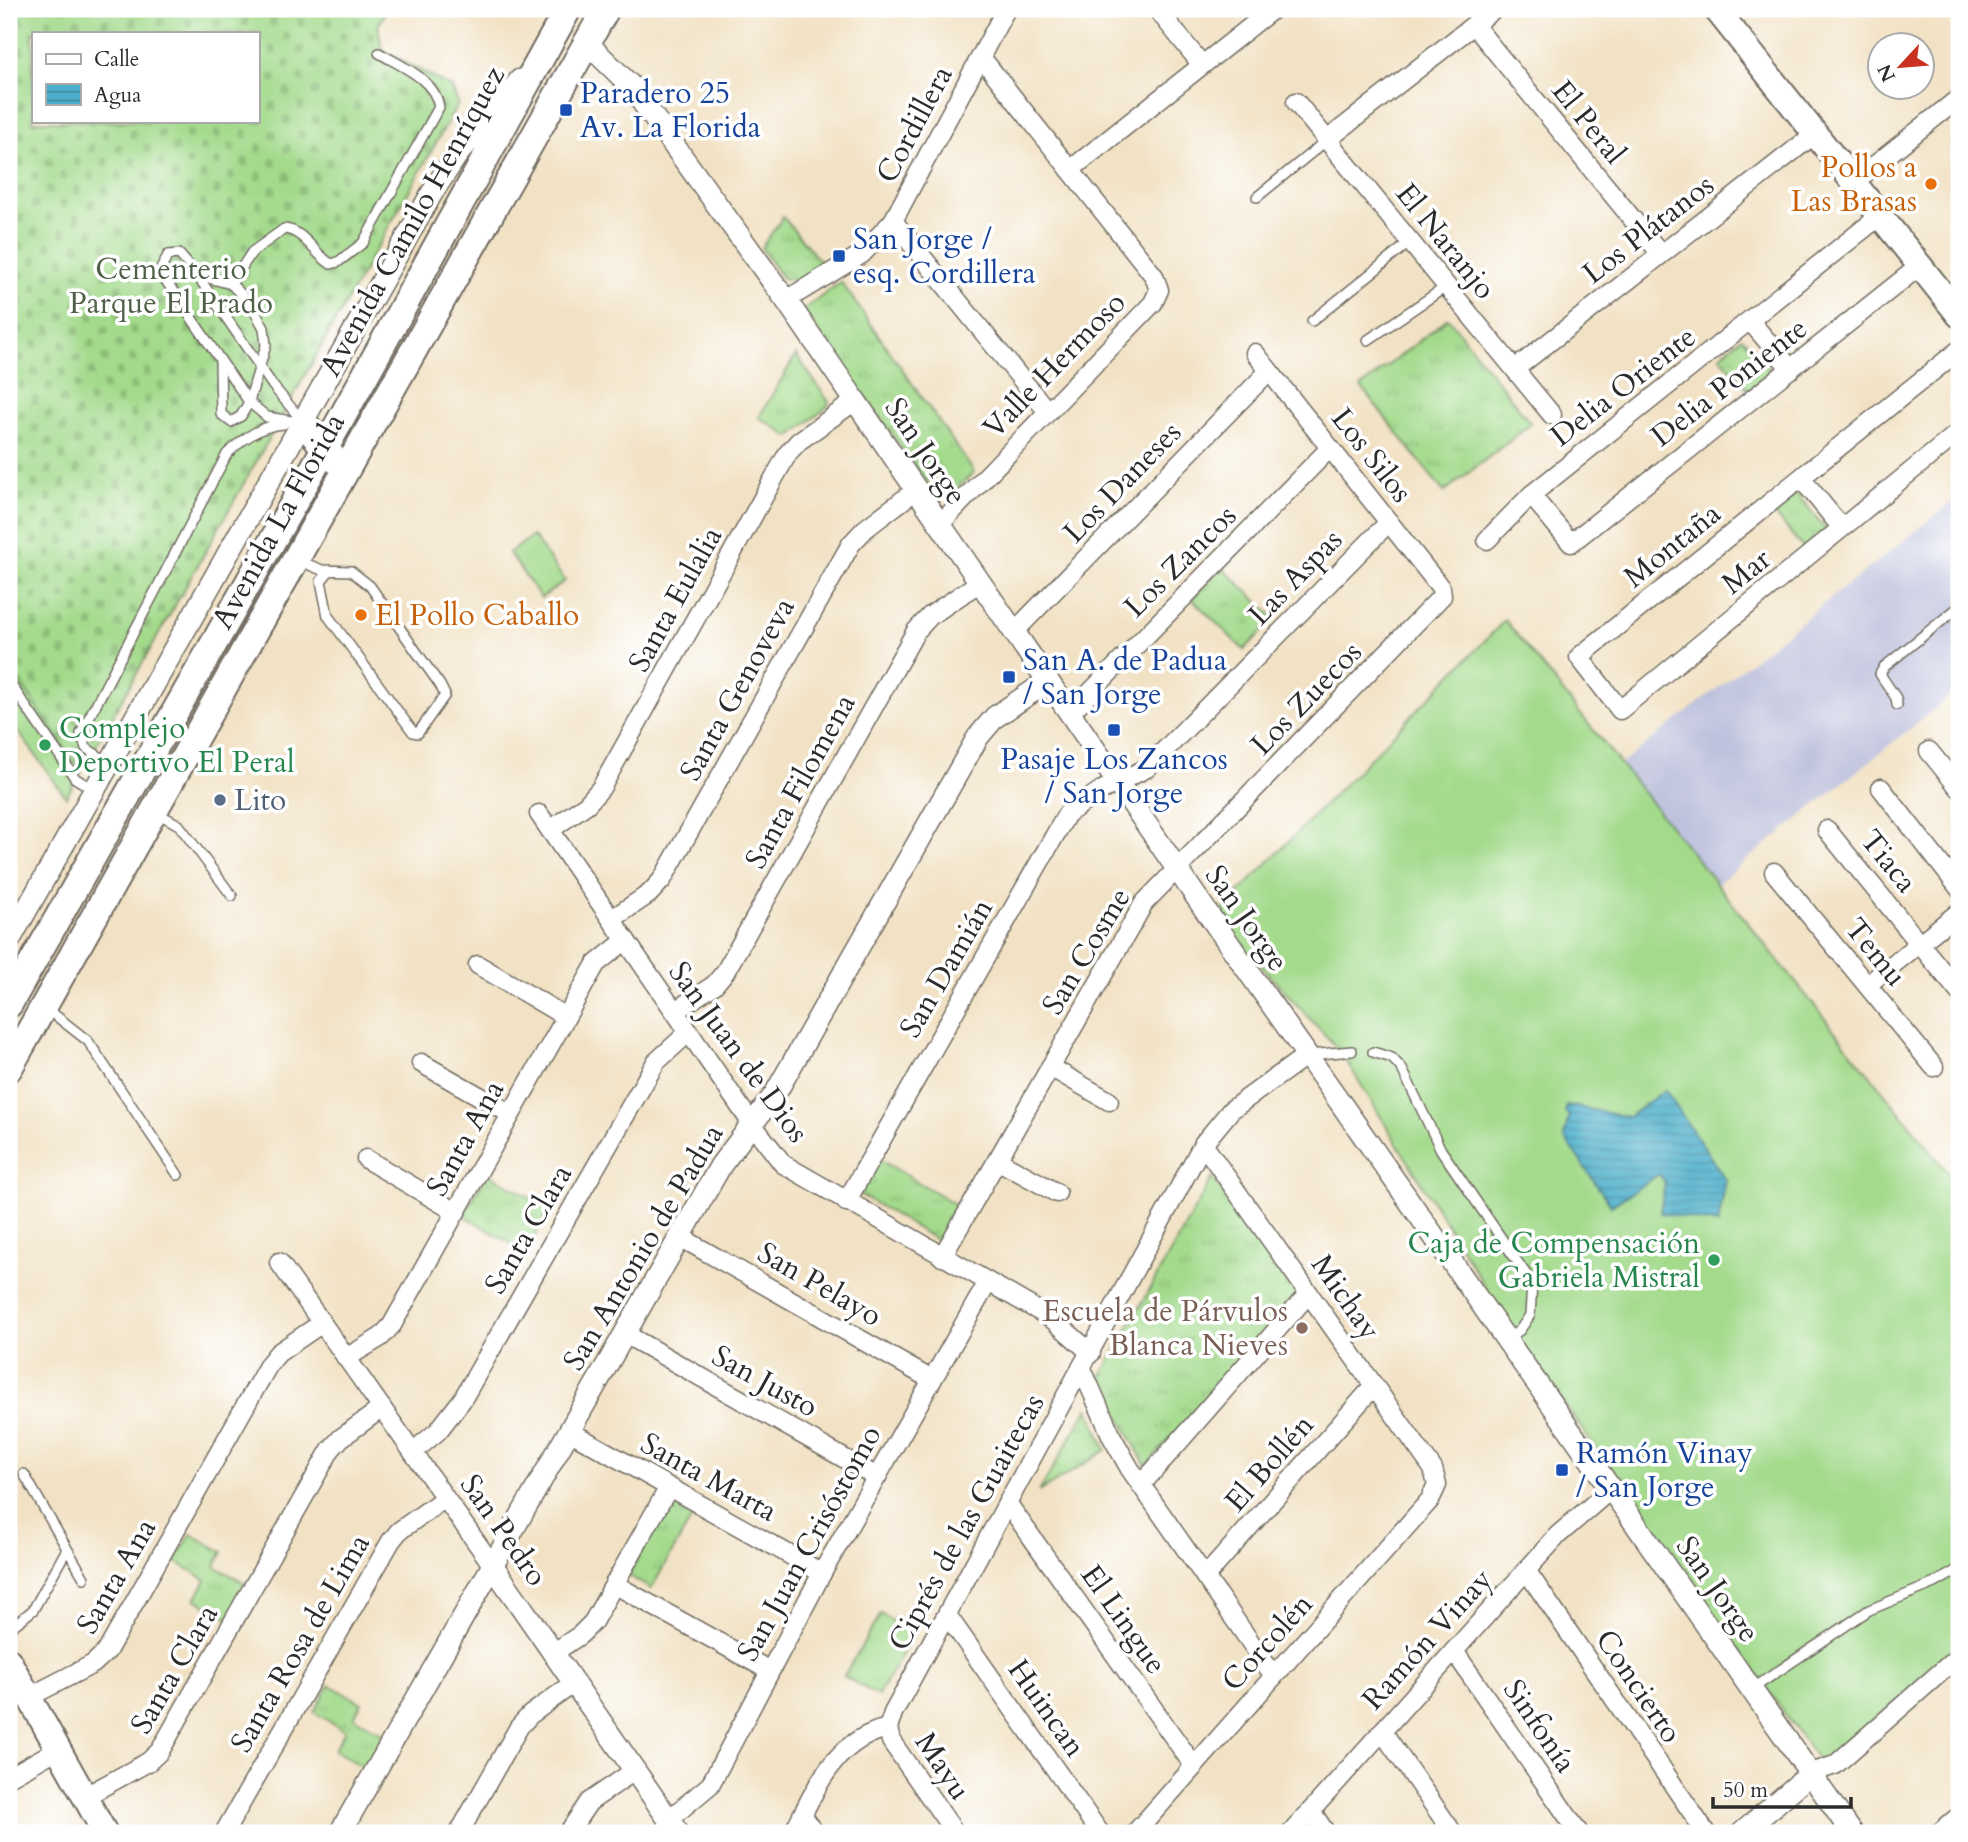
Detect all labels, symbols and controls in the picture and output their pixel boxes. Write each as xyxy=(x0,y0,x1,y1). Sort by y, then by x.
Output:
legend xyxy=(32,32,259,122)
north arrow xyxy=(1867,32,1937,102)
text: Calle xyxy=(94,45,139,74)
street label: Avenida Camilo Henríquez xyxy=(310,58,515,384)
street label: Cordillera xyxy=(866,58,962,190)
text: N xyxy=(1871,59,1902,86)
street label: El Peral xyxy=(1542,72,1635,173)
place label: Paradero 25 Av. La Florida xyxy=(580,73,761,148)
text: Agua xyxy=(94,81,141,110)
marker: Paradero 25 Av. La Florida xyxy=(558,102,574,118)
place label: Pollos a Las Brasas xyxy=(1790,147,1917,222)
street label: Los Plátanos xyxy=(1574,165,1723,294)
street label: El Naranjo xyxy=(1386,175,1505,308)
marker: Pollos a Las Brasas xyxy=(1923,176,1939,192)
place label: San Jorge / esq. Cordillera xyxy=(853,219,1036,294)
marker: San Jorge / esq. Cordillera xyxy=(831,248,847,264)
park label: Cementerio Parque El Prado xyxy=(69,249,273,324)
street label: Valle Hermoso xyxy=(974,283,1135,448)
street label: Delia Poniente xyxy=(1642,308,1816,457)
street label: Delia Oriente xyxy=(1542,317,1705,456)
street label: San Jorge xyxy=(875,390,976,513)
street label: Los Silos xyxy=(1322,399,1422,511)
street label: Avenida La Florida xyxy=(202,406,355,637)
street label: Los Daneses xyxy=(1054,413,1191,552)
street label: Montaña xyxy=(1615,494,1730,597)
street label: Los Zancos xyxy=(1115,496,1246,627)
street label: Santa Eulalia xyxy=(619,519,732,679)
street label: Las Aspas xyxy=(1239,520,1352,635)
street label: Mar xyxy=(1713,539,1780,604)
street label: Santa Genoveva xyxy=(670,590,805,788)
place label: El Pollo Caballo xyxy=(375,595,579,636)
marker: El Pollo Caballo xyxy=(353,607,369,623)
street label: Los Zuecos xyxy=(1242,632,1371,764)
place label: San A. de Padua / San Jorge xyxy=(1023,640,1227,715)
marker: San A. de Padua / San Jorge xyxy=(1001,669,1017,685)
street label: Santa Filomena xyxy=(735,686,865,876)
place label: Complejo Deportivo El Peral xyxy=(59,708,295,783)
marker: Pasaje Los Zancos / San Jorge xyxy=(1106,722,1122,738)
marker: Complejo Deportivo El Peral xyxy=(37,737,53,753)
place label: Pasaje Los Zancos / San Jorge xyxy=(1000,739,1228,814)
place label: Lito xyxy=(234,780,286,821)
marker: Lito xyxy=(212,792,228,808)
street label: Tiaca xyxy=(1851,821,1927,901)
street label: San Jorge xyxy=(1195,857,1298,980)
street label: San Cosme xyxy=(1032,880,1140,1022)
street label: San Damián xyxy=(890,891,1003,1045)
street label: Temu xyxy=(1835,909,1916,995)
street label: San Juan de Dios xyxy=(659,953,818,1151)
street label: Santa Ana xyxy=(417,1073,514,1204)
street label: San Antonio de Padua xyxy=(554,1116,733,1378)
street label: Santa Clara xyxy=(475,1157,582,1301)
place label: Caja de Compensación Gabriela Mistral xyxy=(1407,1223,1700,1298)
street label: San Pelayo xyxy=(750,1232,889,1336)
street label: Michay xyxy=(1301,1246,1390,1348)
marker: Caja de Compensación Gabriela Mistral xyxy=(1706,1252,1722,1268)
place label: Escuela de Párvulos Blanca Nieves xyxy=(1042,1291,1288,1366)
marker: Escuela de Párvulos Blanca Nieves xyxy=(1294,1320,1310,1336)
street label: San Justo xyxy=(704,1336,825,1427)
street label: Ciprés de las Guaitecas xyxy=(879,1386,1054,1658)
street label: El Bollén xyxy=(1216,1406,1323,1521)
street label: San Juan Crisóstomo xyxy=(728,1418,891,1668)
street label: Santa Marta xyxy=(633,1423,784,1532)
place label: Ramón Vinay / San Jorge xyxy=(1576,1433,1753,1508)
marker: Ramón Vinay / San Jorge xyxy=(1554,1462,1570,1478)
street label: San Pedro xyxy=(450,1466,557,1594)
street label: Santa Ana xyxy=(67,1511,166,1641)
street label: Santa Rosa de Lima xyxy=(221,1526,380,1760)
street label: San Jorge xyxy=(1666,1528,1769,1651)
street label: El Lingue xyxy=(1071,1556,1176,1682)
street label: Ramón Vinay xyxy=(1353,1560,1502,1719)
street label: Corcolén xyxy=(1213,1585,1322,1700)
street label: Santa Clara xyxy=(121,1597,228,1741)
street label: Concierto xyxy=(1586,1622,1692,1751)
street label: Huincan xyxy=(998,1651,1095,1765)
street label: Sinfonía xyxy=(1493,1672,1586,1781)
street label: Mayu xyxy=(905,1724,980,1808)
scale bar xyxy=(1713,1765,1851,1809)
text: 50 m xyxy=(1723,1776,1768,1805)

